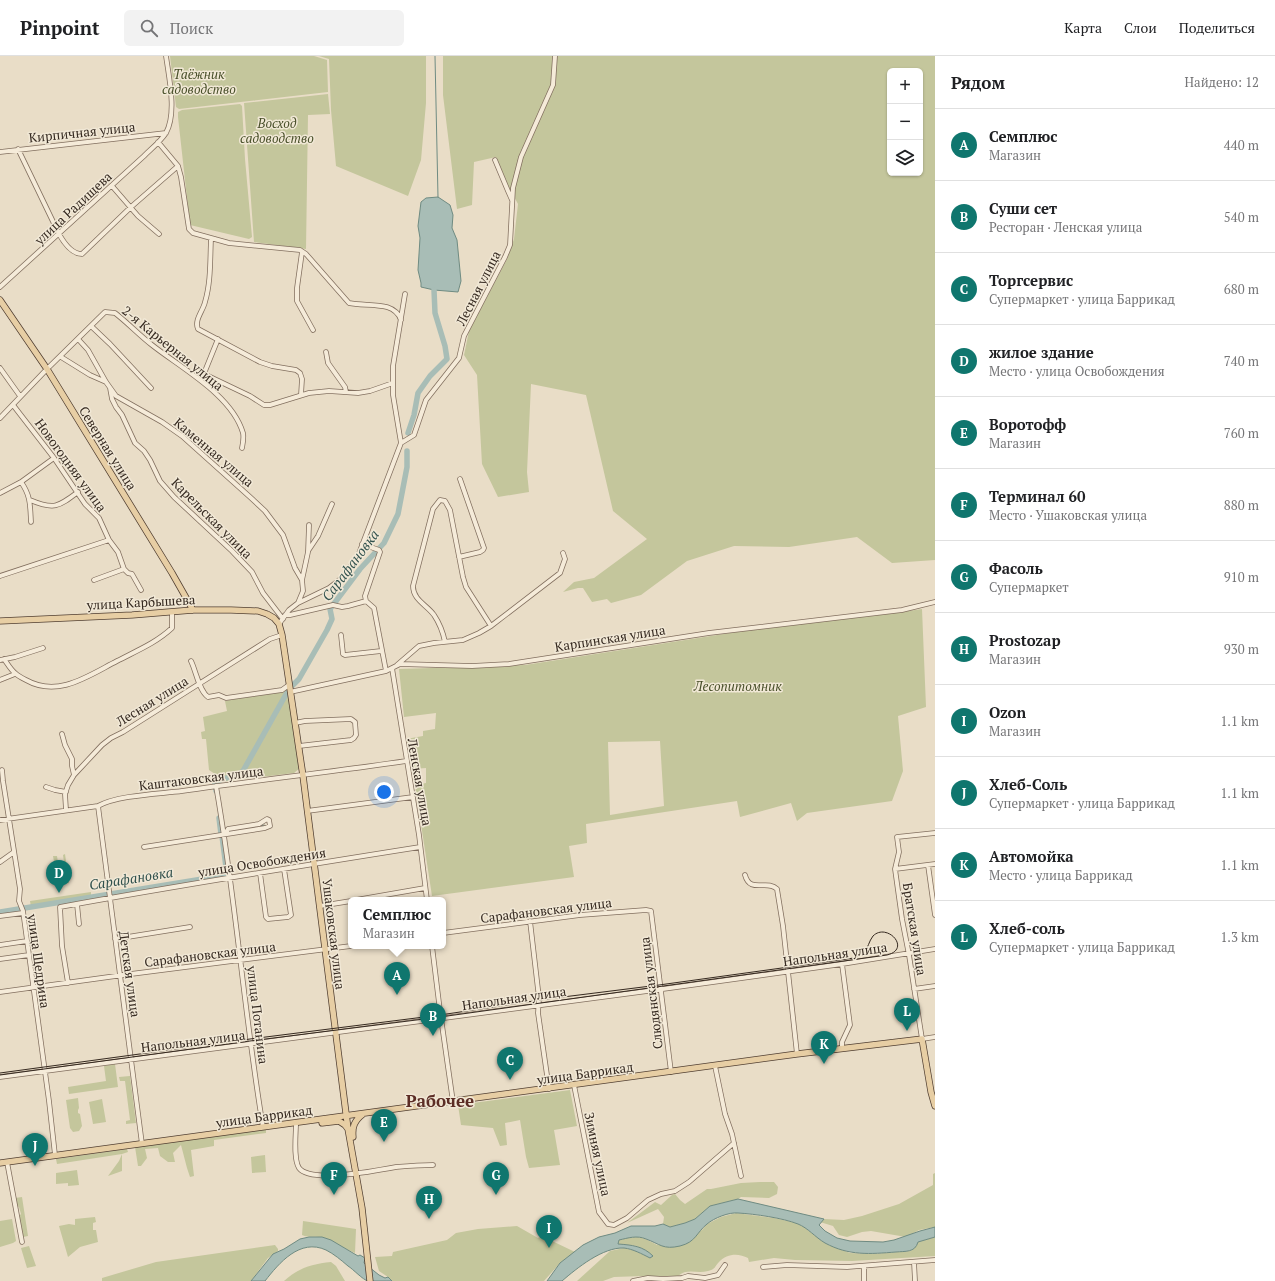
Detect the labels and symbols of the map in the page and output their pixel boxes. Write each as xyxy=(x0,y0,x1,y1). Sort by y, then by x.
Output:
park label: Таёжник садоводство xyxy=(162,65,236,98)
park label: Восход садоводство xyxy=(240,114,314,147)
street label: Кирпичная улица xyxy=(28,117,137,147)
street label: улица Радищева xyxy=(30,167,116,249)
street label: Лесная улица xyxy=(451,247,505,329)
street label: 2-я Карьерная улица xyxy=(119,301,228,395)
street label: Северная улица xyxy=(75,403,141,494)
street label: Каменная улица xyxy=(170,413,258,491)
street label: Новогодняя улица xyxy=(31,415,111,516)
street label: Карельская улица xyxy=(168,474,257,563)
water label: Сарафановка xyxy=(317,525,383,605)
street label: улица Карбышева xyxy=(85,590,196,614)
street label: Карпинская улица xyxy=(553,620,667,656)
street label: Лесная улица xyxy=(112,672,192,731)
park label: Лесопитомник xyxy=(693,677,782,695)
street label: Ленская улица xyxy=(403,736,437,828)
street label: Каштаковская улица xyxy=(138,761,265,795)
your location xyxy=(374,782,394,802)
street label: улица Освобождения xyxy=(196,843,327,881)
pin: D xyxy=(46,860,72,893)
water label: Сарафановка xyxy=(88,862,174,894)
street label: Ушаковская улица xyxy=(318,878,350,991)
street label: Братская улица xyxy=(899,881,931,977)
street label: Сарафановская улица xyxy=(479,893,613,927)
street label: улица Щедрина xyxy=(23,912,55,1010)
street label: Детская улица xyxy=(115,930,145,1019)
street label: Слюдянская улица xyxy=(635,935,667,1050)
street label: Сарафановская улица xyxy=(143,937,277,971)
street label: Напольная улица xyxy=(782,938,889,970)
pin: A xyxy=(384,962,410,995)
street label: улица Потанина xyxy=(243,964,273,1066)
street label: Напольная улица xyxy=(461,982,568,1014)
pin: L xyxy=(894,998,920,1031)
pin: B xyxy=(420,1003,446,1036)
street label: Напольная улица xyxy=(140,1026,247,1056)
pin: K xyxy=(811,1031,837,1064)
pin: C xyxy=(497,1047,523,1080)
street label: улица Баррикад xyxy=(535,1057,635,1089)
district label: Рабочее xyxy=(406,1089,474,1112)
street label: улица Баррикад xyxy=(214,1100,314,1132)
pin: E xyxy=(371,1109,397,1142)
street label: Зимняя улица xyxy=(580,1110,616,1198)
pin: J xyxy=(22,1133,48,1166)
pin: F xyxy=(321,1162,347,1195)
pin: G xyxy=(483,1162,509,1195)
pin: H xyxy=(416,1186,442,1219)
pin: I xyxy=(536,1215,562,1248)

